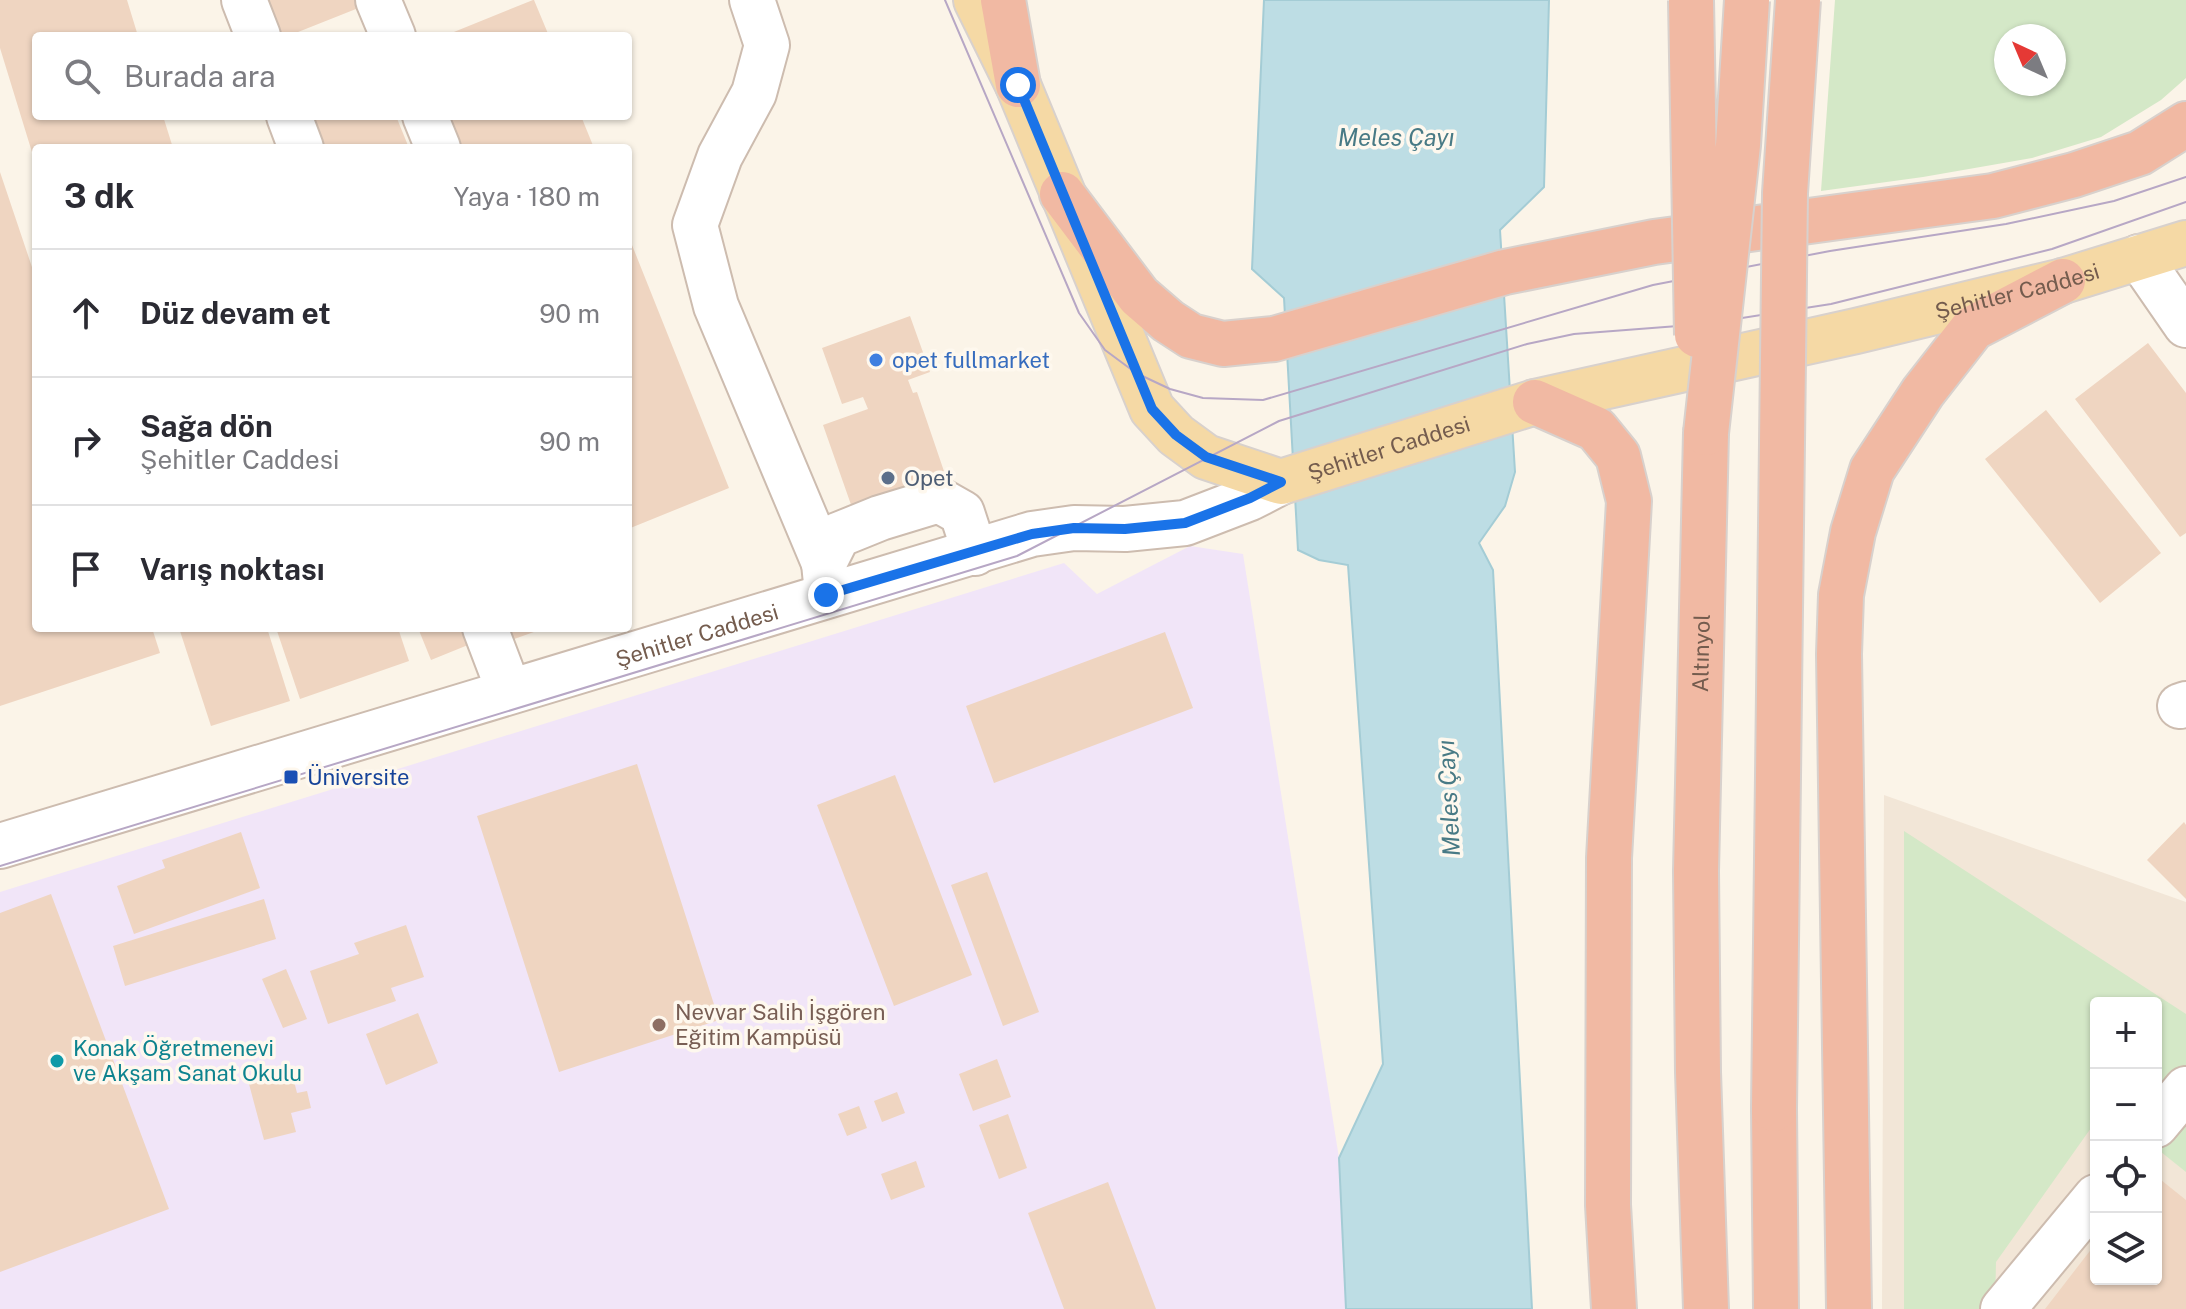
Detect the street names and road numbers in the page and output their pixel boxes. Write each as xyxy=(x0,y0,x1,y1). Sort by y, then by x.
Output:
street label: Şehitler Caddesi xyxy=(1932,258,2102,324)
street label: Şehitler Caddesi xyxy=(1304,410,1473,486)
street label: Şehitler Caddesi xyxy=(612,598,781,672)
street label: Altınyol xyxy=(1687,614,1715,693)

